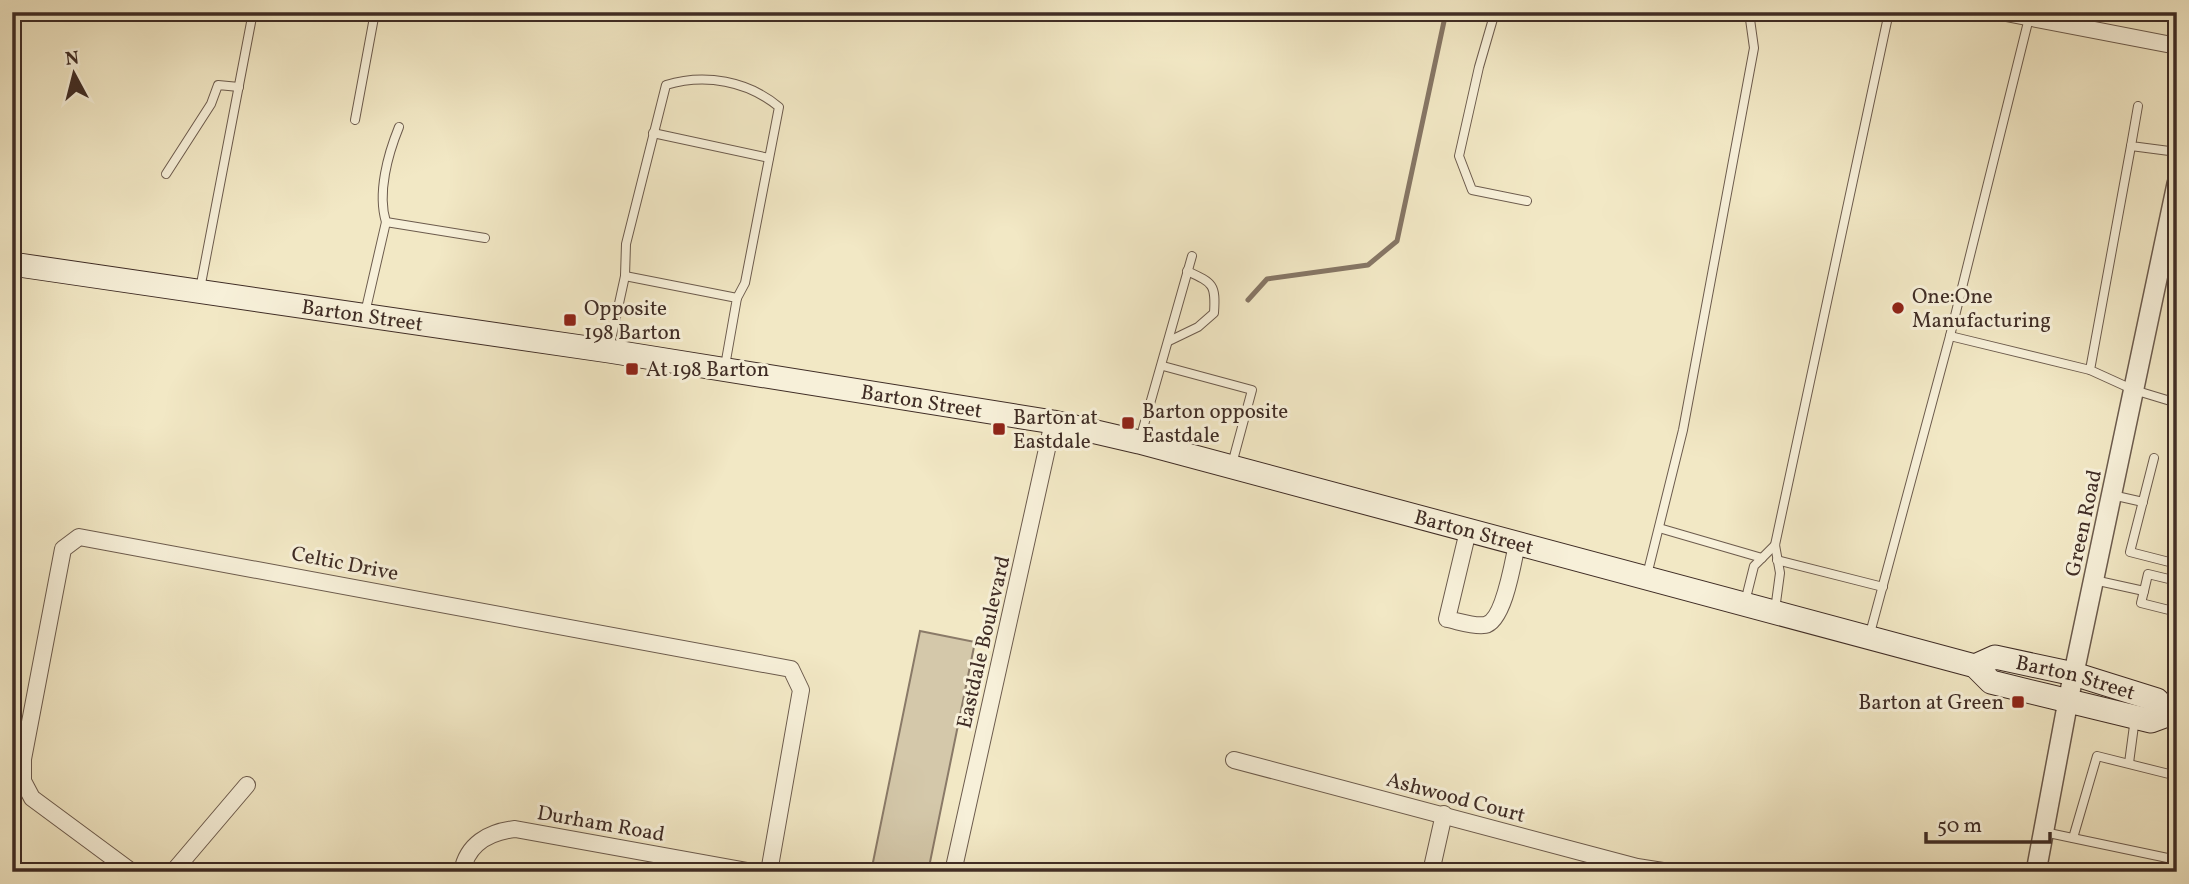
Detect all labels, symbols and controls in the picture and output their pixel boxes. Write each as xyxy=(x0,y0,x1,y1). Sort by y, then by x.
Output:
north arrow xyxy=(38,38,108,108)
text: N xyxy=(64,45,81,73)
place label: One:One Manufacturing xyxy=(1912,283,2051,336)
street label: Barton Street xyxy=(299,293,425,340)
place label: Opposite 198 Barton xyxy=(584,295,681,348)
marker: One:One Manufacturing xyxy=(1890,300,1906,316)
marker: Opposite 198 Barton xyxy=(562,312,578,328)
place label: At 198 Barton xyxy=(646,356,769,385)
marker: At 198 Barton xyxy=(624,361,640,377)
street label: Barton Street xyxy=(859,378,984,426)
place label: Barton opposite Eastdale xyxy=(1142,398,1288,451)
place label: Barton at Eastdale xyxy=(1013,404,1098,457)
marker: Barton opposite Eastdale xyxy=(1120,415,1136,431)
marker: Barton at Eastdale xyxy=(991,421,1007,437)
street label: Green Road xyxy=(2059,467,2110,579)
street label: Barton Street xyxy=(1411,503,1537,563)
street label: Celtic Drive xyxy=(289,540,401,589)
street label: Eastdale Boulevard xyxy=(951,553,1018,731)
street label: Barton Street xyxy=(2013,649,2139,708)
place label: Barton at Green xyxy=(1858,689,2004,718)
marker: Barton at Green xyxy=(2010,694,2026,710)
street label: Ashwood Court xyxy=(1383,766,1528,831)
street label: Durham Road xyxy=(535,799,667,850)
scale bar xyxy=(1926,800,2051,844)
text: 50 m xyxy=(1937,812,1982,841)

